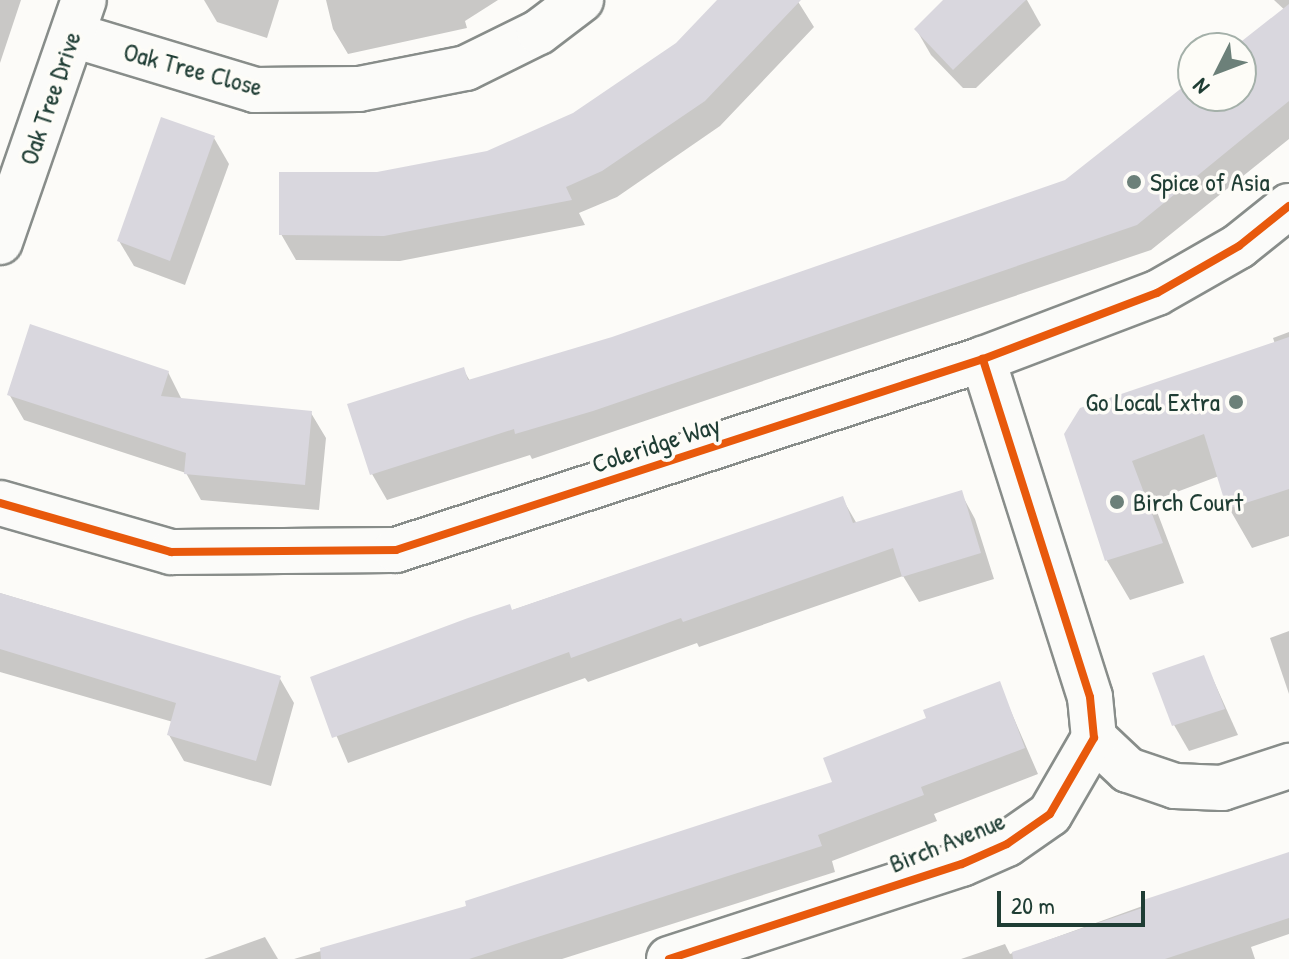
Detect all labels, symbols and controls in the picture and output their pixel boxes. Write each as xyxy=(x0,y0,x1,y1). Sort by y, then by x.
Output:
street label: Oak Tree Drive xyxy=(13,27,87,169)
north arrow xyxy=(1177,32,1257,112)
street label: Oak Tree Close xyxy=(120,36,266,102)
text: N xyxy=(1186,72,1216,101)
place label: Spice of Asia xyxy=(1150,166,1270,198)
marker: Spice of Asia xyxy=(1125,173,1143,191)
place label: Go Local Extra xyxy=(1085,386,1220,418)
marker: Go Local Extra xyxy=(1227,393,1245,411)
street label: Coleridge Way xyxy=(588,409,724,479)
place label: Birch Court xyxy=(1133,486,1243,518)
marker: Birch Court xyxy=(1108,493,1126,511)
street label: Birch Avenue xyxy=(885,805,1009,879)
scale bar xyxy=(1001,875,1149,925)
text: 20 m xyxy=(1011,889,1055,921)

